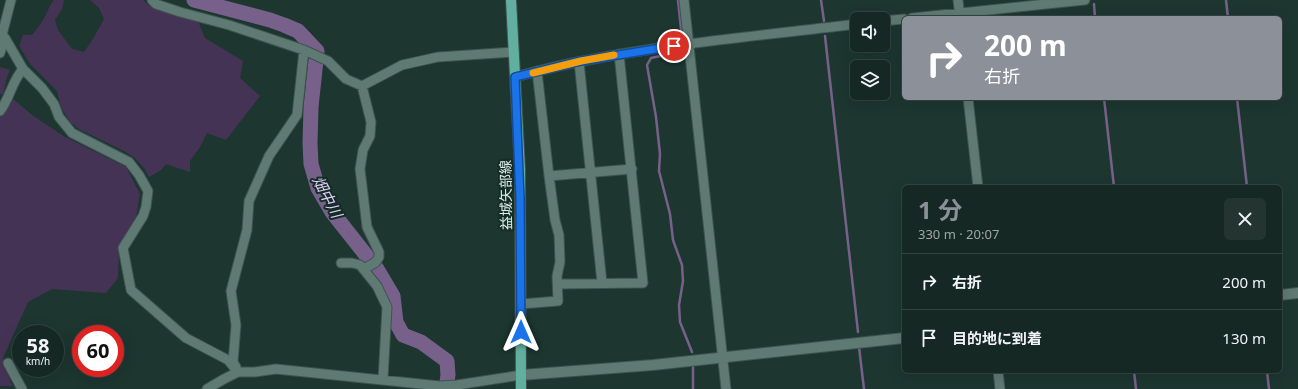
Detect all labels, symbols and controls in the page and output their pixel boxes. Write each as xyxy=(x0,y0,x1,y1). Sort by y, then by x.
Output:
map controls xyxy=(850,12,890,100)
button: sound xyxy=(850,12,890,52)
text: 200 m xyxy=(984,26,1067,64)
pin xyxy=(657,29,691,63)
icon: right xyxy=(918,32,970,84)
icon: arrive xyxy=(663,35,685,57)
button: layers xyxy=(850,60,890,100)
text: 右折 xyxy=(984,64,1020,88)
street label: 益城矢部線 xyxy=(495,160,516,230)
water label: 畑中川 xyxy=(308,172,348,223)
text: 1 分 xyxy=(918,193,962,226)
button: close xyxy=(1224,198,1266,240)
text: 330 m · 20:07 xyxy=(918,225,999,243)
icon: right xyxy=(918,271,940,293)
text: 右折 xyxy=(952,272,982,292)
text: 200 m xyxy=(1222,272,1266,292)
position arrow xyxy=(500,311,542,353)
speed limit sign: 60 xyxy=(72,325,124,377)
icon: arrive xyxy=(918,327,940,349)
text: 目的地に到着 xyxy=(952,328,1042,348)
text: 130 m xyxy=(1222,328,1266,348)
text: 58 xyxy=(27,332,49,359)
text: km/h xyxy=(26,354,50,368)

